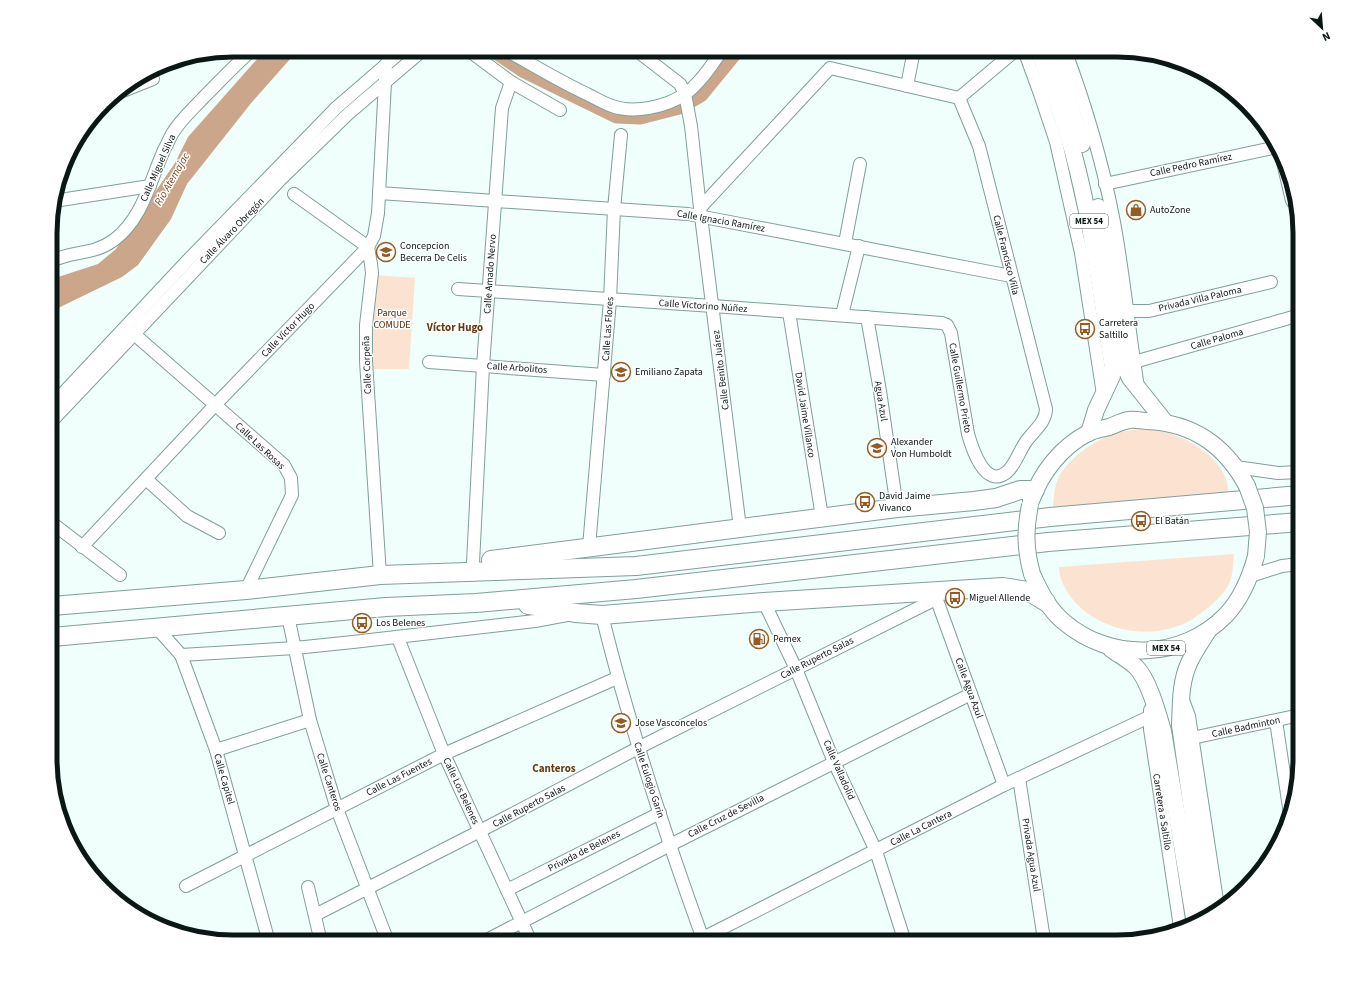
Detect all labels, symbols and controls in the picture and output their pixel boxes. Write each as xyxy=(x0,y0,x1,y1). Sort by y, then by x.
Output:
north arrow xyxy=(1302,8,1342,48)
text: N xyxy=(1320,28,1333,45)
street label: Calle Miguel Silva xyxy=(137,132,179,204)
street label: Calle Pedro Ramírez xyxy=(1149,149,1233,181)
water label: Río Atemajac xyxy=(151,150,193,208)
street label: Calle Álvaro Obregón xyxy=(197,195,267,267)
shop icon: AutoZone xyxy=(1125,199,1147,221)
place label: AutoZone xyxy=(1150,203,1191,217)
street label: Calle Ignacio Ramírez xyxy=(676,206,766,236)
street label: Calle Francisco Villa xyxy=(989,214,1023,296)
road number: MEX 54 xyxy=(1070,214,1108,228)
street label: Calle Amado Nervo xyxy=(480,234,500,314)
place label: Concepcion Becerra De Celis xyxy=(400,239,467,265)
school or university icon: Concepcion Becerra De Celis xyxy=(375,241,397,263)
street label: Privada Villa Paloma xyxy=(1157,283,1243,315)
street label: Calle Las Flores xyxy=(599,296,617,362)
street label: Calle Victorino Núñez xyxy=(658,296,748,316)
street label: Calle Víctor Hugo xyxy=(258,299,318,361)
park label: Parque COMUDE xyxy=(373,306,411,332)
place label: Carretera Saltillo xyxy=(1099,316,1138,342)
bus stop icon: Carretera Saltillo xyxy=(1074,318,1096,340)
district label: Víctor Hugo xyxy=(426,320,483,335)
street label: Calle Paloma xyxy=(1189,325,1245,353)
street label: Calle Benito Juárez xyxy=(709,329,733,411)
street label: Calle Corpeña xyxy=(359,336,375,394)
street label: Calle Guillermo Prieto xyxy=(945,342,975,434)
street label: Calle Arbolitos xyxy=(486,359,548,377)
school or university icon: Emiliano Zapata xyxy=(610,361,632,383)
place label: Emiliano Zapata xyxy=(635,365,703,379)
street label: David Jaime Villanco xyxy=(791,371,819,459)
street label: Agua Azul xyxy=(871,380,891,423)
street label: Calle Las Rosas xyxy=(232,419,288,473)
place label: Alexander Von Humboldt xyxy=(891,435,952,461)
school or university icon: Alexander Von Humboldt xyxy=(866,437,888,459)
place label: David Jaime Vivanco xyxy=(879,489,930,515)
bus stop icon: David Jaime Vivanco xyxy=(854,491,876,513)
bus stop icon: El Batán xyxy=(1130,510,1152,532)
place label: El Batán xyxy=(1155,514,1189,528)
bus stop icon: Miguel Allende xyxy=(944,587,966,609)
place label: Miguel Allende xyxy=(969,591,1030,605)
bus stop icon: Los Belenes xyxy=(351,612,373,634)
place label: Los Belenes xyxy=(376,616,425,630)
fuel station icon: Pemex xyxy=(748,628,770,650)
place label: Pemex xyxy=(773,632,802,646)
street label: Calle Ruperto Salas xyxy=(778,633,856,683)
road number: MEX 54 xyxy=(1147,641,1185,655)
street label: Calle Agua Azul xyxy=(952,656,987,721)
school or university icon: Jose Vasconcelos xyxy=(610,712,632,734)
street label: Calle Badminton xyxy=(1210,713,1282,741)
place label: Jose Vasconcelos xyxy=(635,716,707,730)
street label: Calle Valladolid xyxy=(819,738,859,802)
street label: Calle Eulogio Garin xyxy=(630,740,668,820)
street label: Calle Canteros xyxy=(313,751,345,813)
street label: Calle Capitel xyxy=(210,752,238,807)
street label: Calle Las Fuentes xyxy=(364,754,434,800)
street label: Calle Los Belenes xyxy=(439,755,483,827)
district label: Canteros xyxy=(532,761,576,776)
street label: Carretera a Saltillo xyxy=(1149,773,1175,851)
street label: Calle Ruperto Salas xyxy=(490,781,568,831)
street label: Calle Cruz de Sevilla xyxy=(685,791,767,841)
street label: Calle La Cantera xyxy=(888,806,954,850)
street label: Privada Agua Azul xyxy=(1018,817,1044,893)
street label: Privada de Belenes xyxy=(546,827,622,875)

